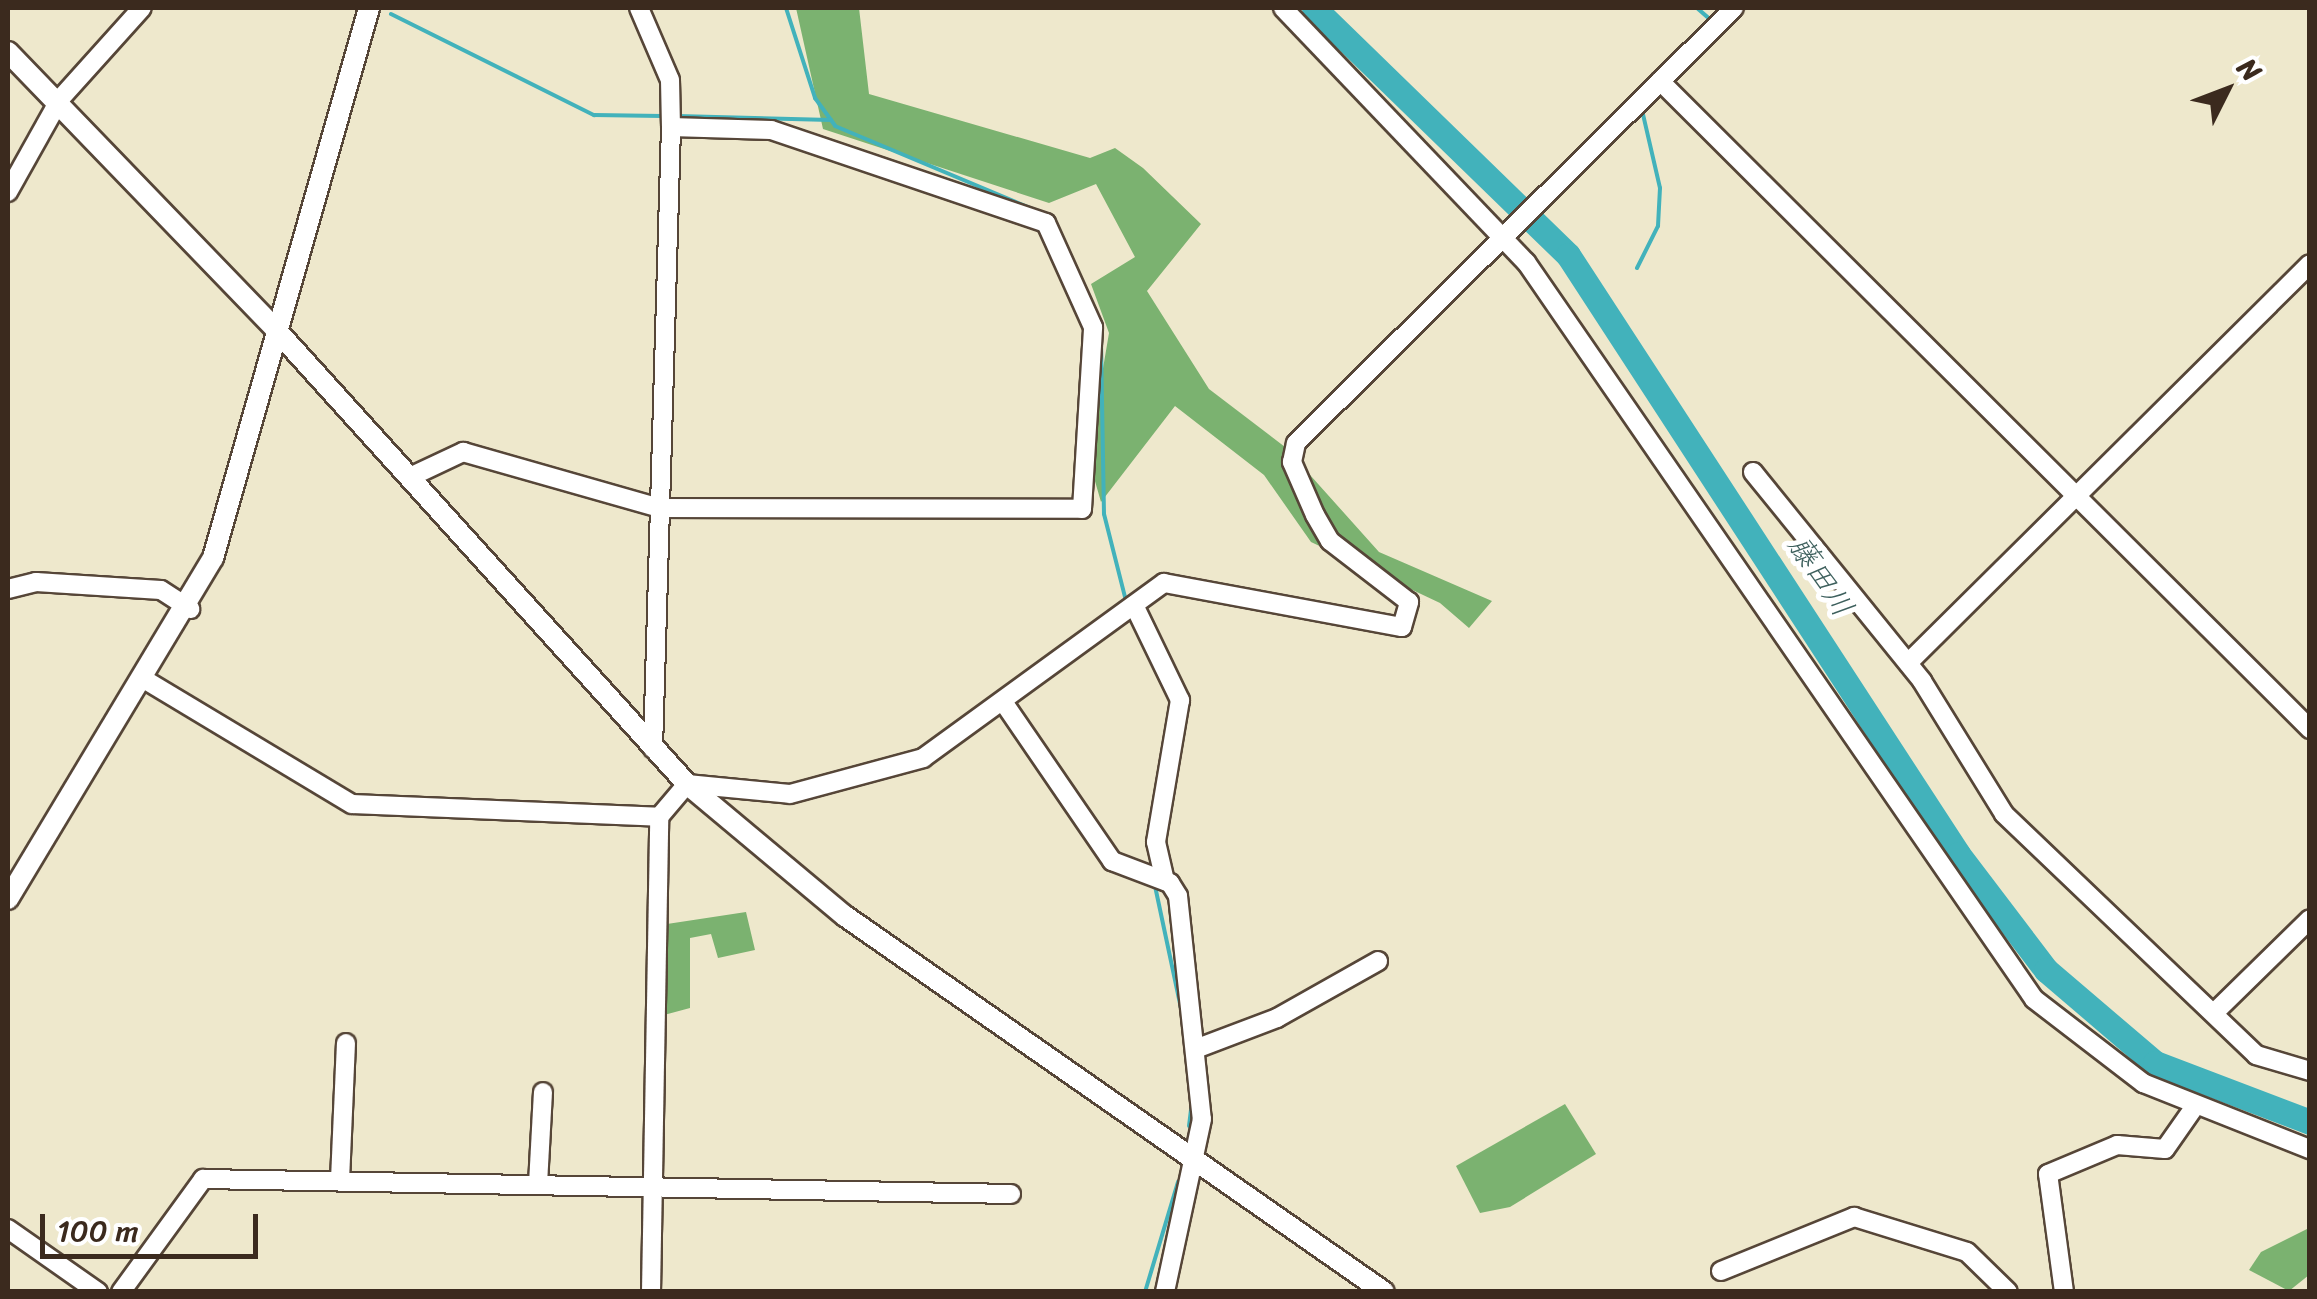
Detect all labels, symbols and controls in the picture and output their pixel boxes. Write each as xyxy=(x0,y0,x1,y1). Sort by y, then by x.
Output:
north arrow xyxy=(2177,40,2277,140)
text: N xyxy=(2225,46,2274,93)
water label: 藤田川 xyxy=(1781,529,1861,623)
scale bar xyxy=(45,1194,262,1256)
text: 100 m xyxy=(57,1204,139,1258)

